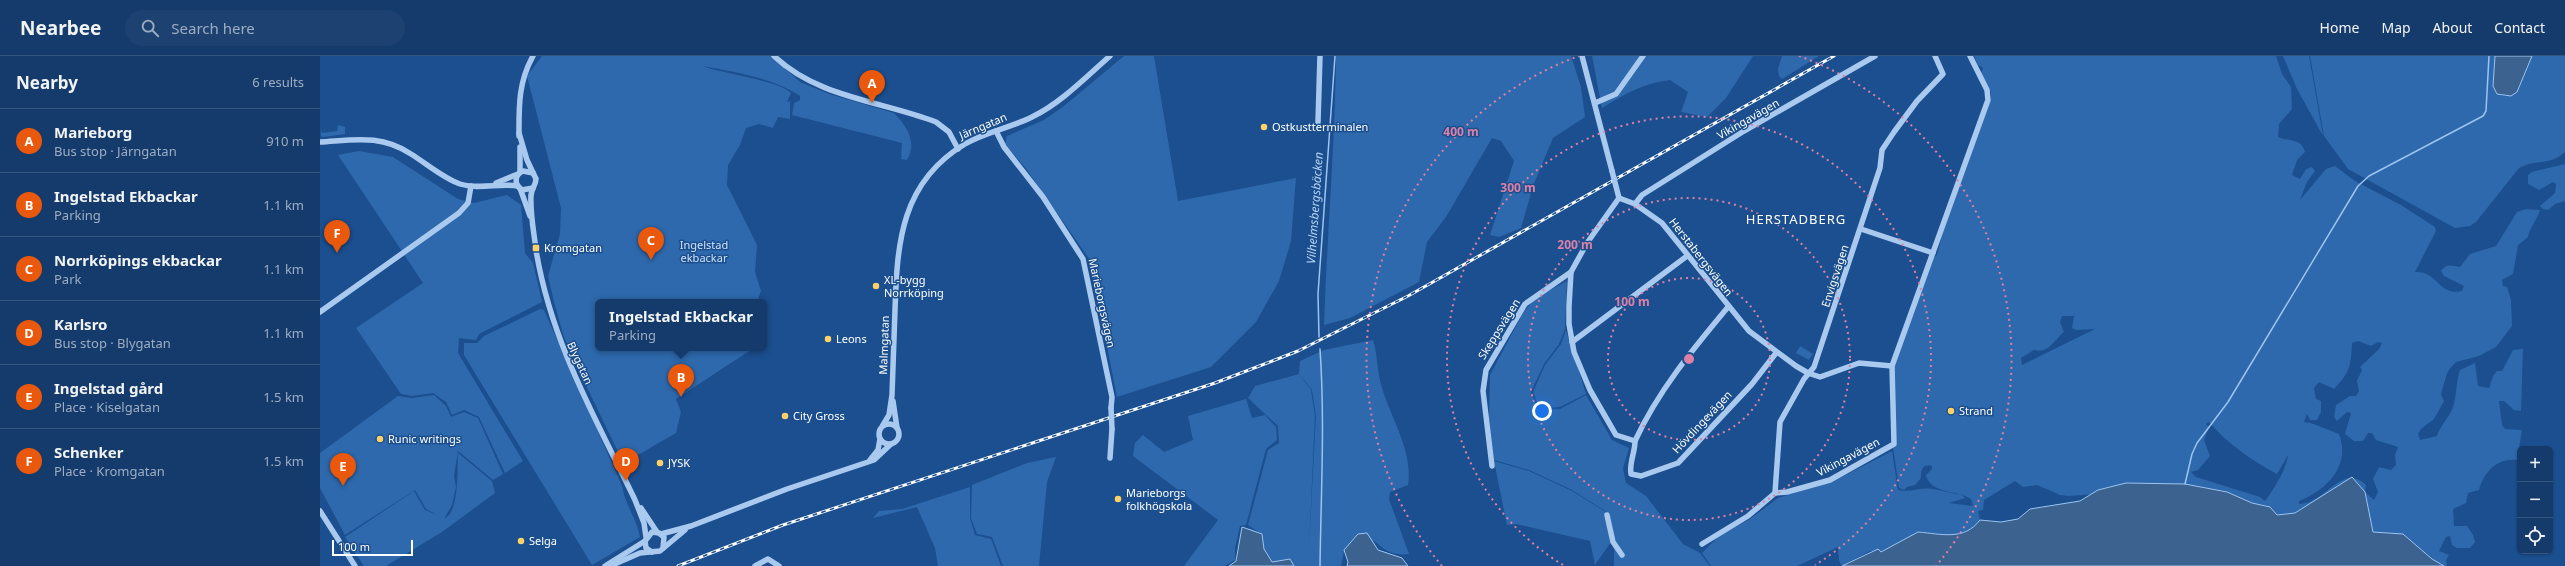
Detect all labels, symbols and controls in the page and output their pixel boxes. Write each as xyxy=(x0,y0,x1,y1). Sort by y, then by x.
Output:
search box xyxy=(125,10,405,46)
text: Nearbee xyxy=(20,15,101,41)
icon: search xyxy=(139,17,161,39)
text: Search here xyxy=(171,18,255,38)
text: Home xyxy=(2320,18,2359,37)
text: Map xyxy=(2381,18,2411,37)
text: About xyxy=(2433,18,2472,37)
text: Contact xyxy=(2494,18,2545,37)
pin: A xyxy=(859,70,885,103)
text: Nearby xyxy=(16,71,78,94)
text: 6 results xyxy=(252,73,304,91)
street label: Vikingavägen xyxy=(1714,95,1782,142)
street label: Järngatan xyxy=(956,109,1009,143)
place label: Ostkustterminalen xyxy=(1272,119,1368,134)
text: Marieborg xyxy=(54,122,132,142)
marker: Ostkustterminalen xyxy=(1259,122,1269,132)
text: 400 m xyxy=(1443,123,1479,140)
text: A xyxy=(25,132,34,150)
text: 910 m xyxy=(266,132,304,150)
text: Bus stop · Järngatan xyxy=(54,142,177,160)
water label: Vilhelmsbergsbäcken xyxy=(1302,151,1327,264)
text: 300 m xyxy=(1500,179,1536,196)
text: Ingelstad Ekbackar xyxy=(54,186,198,206)
text: B xyxy=(25,196,33,214)
text: 1.1 km xyxy=(263,196,304,214)
text: Parking xyxy=(54,206,101,224)
district label: HERSTADBERG xyxy=(1746,210,1846,228)
street label: Herstabergsvägen xyxy=(1666,215,1737,299)
pin: F xyxy=(324,220,350,253)
pin: C xyxy=(638,227,664,260)
text: 200 m xyxy=(1557,236,1593,253)
park label: Ingelstad ekbackar xyxy=(680,237,728,265)
place label: Kromgatan xyxy=(544,240,602,255)
marker: Kromgatan xyxy=(531,243,541,253)
street label: Envigsvägen xyxy=(1817,243,1852,309)
text: Norrköpings ekbackar xyxy=(54,250,222,270)
street label: Marieborgsvägen xyxy=(1086,257,1119,349)
text: C xyxy=(25,260,33,278)
text: 1.1 km xyxy=(263,260,304,278)
text: Park xyxy=(54,270,81,288)
place label: XL-bygg Norrköping xyxy=(884,272,944,300)
marker: XL-bygg Norrköping xyxy=(871,281,881,291)
text: 100 m xyxy=(1614,293,1650,310)
street label: Skeppsvägen xyxy=(1474,296,1523,362)
popup xyxy=(595,299,767,351)
text: Ingelstad Ekbackar xyxy=(609,306,753,326)
text: Karlsro xyxy=(54,314,107,334)
street label: Malmgatan xyxy=(875,315,892,375)
text: D xyxy=(24,324,34,342)
text: 1.1 km xyxy=(263,324,304,342)
text: Parking xyxy=(609,326,656,344)
place label: Leons xyxy=(836,331,867,346)
text: Bus stop · Blygatan xyxy=(54,334,171,352)
marker: Leons xyxy=(823,334,833,344)
street label: Blygatan xyxy=(564,339,597,387)
centre of rings xyxy=(1682,352,1696,366)
pin: B xyxy=(668,364,694,397)
text: Ingelstad gård xyxy=(54,378,163,398)
street label: Hövdingevägen xyxy=(1669,387,1735,456)
text: E xyxy=(25,388,33,406)
text: 1.5 km xyxy=(263,388,304,406)
text: Place · Kiselgatan xyxy=(54,398,160,416)
your location xyxy=(1532,401,1552,421)
place label: Strand xyxy=(1959,403,1993,418)
marker: Strand xyxy=(1946,406,1956,416)
place label: City Gross xyxy=(793,408,845,423)
marker: City Gross xyxy=(780,411,790,421)
place label: Runic writings xyxy=(388,431,461,446)
marker: Runic writings xyxy=(375,434,385,444)
street label: Vikingavägen xyxy=(1814,434,1882,479)
text: Schenker xyxy=(54,442,123,462)
map controls xyxy=(2517,446,2553,554)
button: + xyxy=(2517,446,2553,482)
pin: D xyxy=(613,448,639,481)
text: F xyxy=(25,452,33,470)
text: 1.5 km xyxy=(263,452,304,470)
pin: E xyxy=(330,453,356,486)
place label: JYSK xyxy=(667,455,690,470)
marker: JYSK xyxy=(655,458,665,468)
text: Place · Kromgatan xyxy=(54,462,165,480)
button: − xyxy=(2517,482,2553,518)
place label: Marieborgs folkhögskola xyxy=(1126,485,1192,513)
marker: Marieborgs folkhögskola xyxy=(1113,494,1123,504)
button: locate xyxy=(2517,518,2553,554)
place label: Selga xyxy=(529,533,557,548)
marker: Selga xyxy=(516,536,526,546)
scale bar xyxy=(332,538,413,557)
text: 100 m xyxy=(338,539,370,554)

